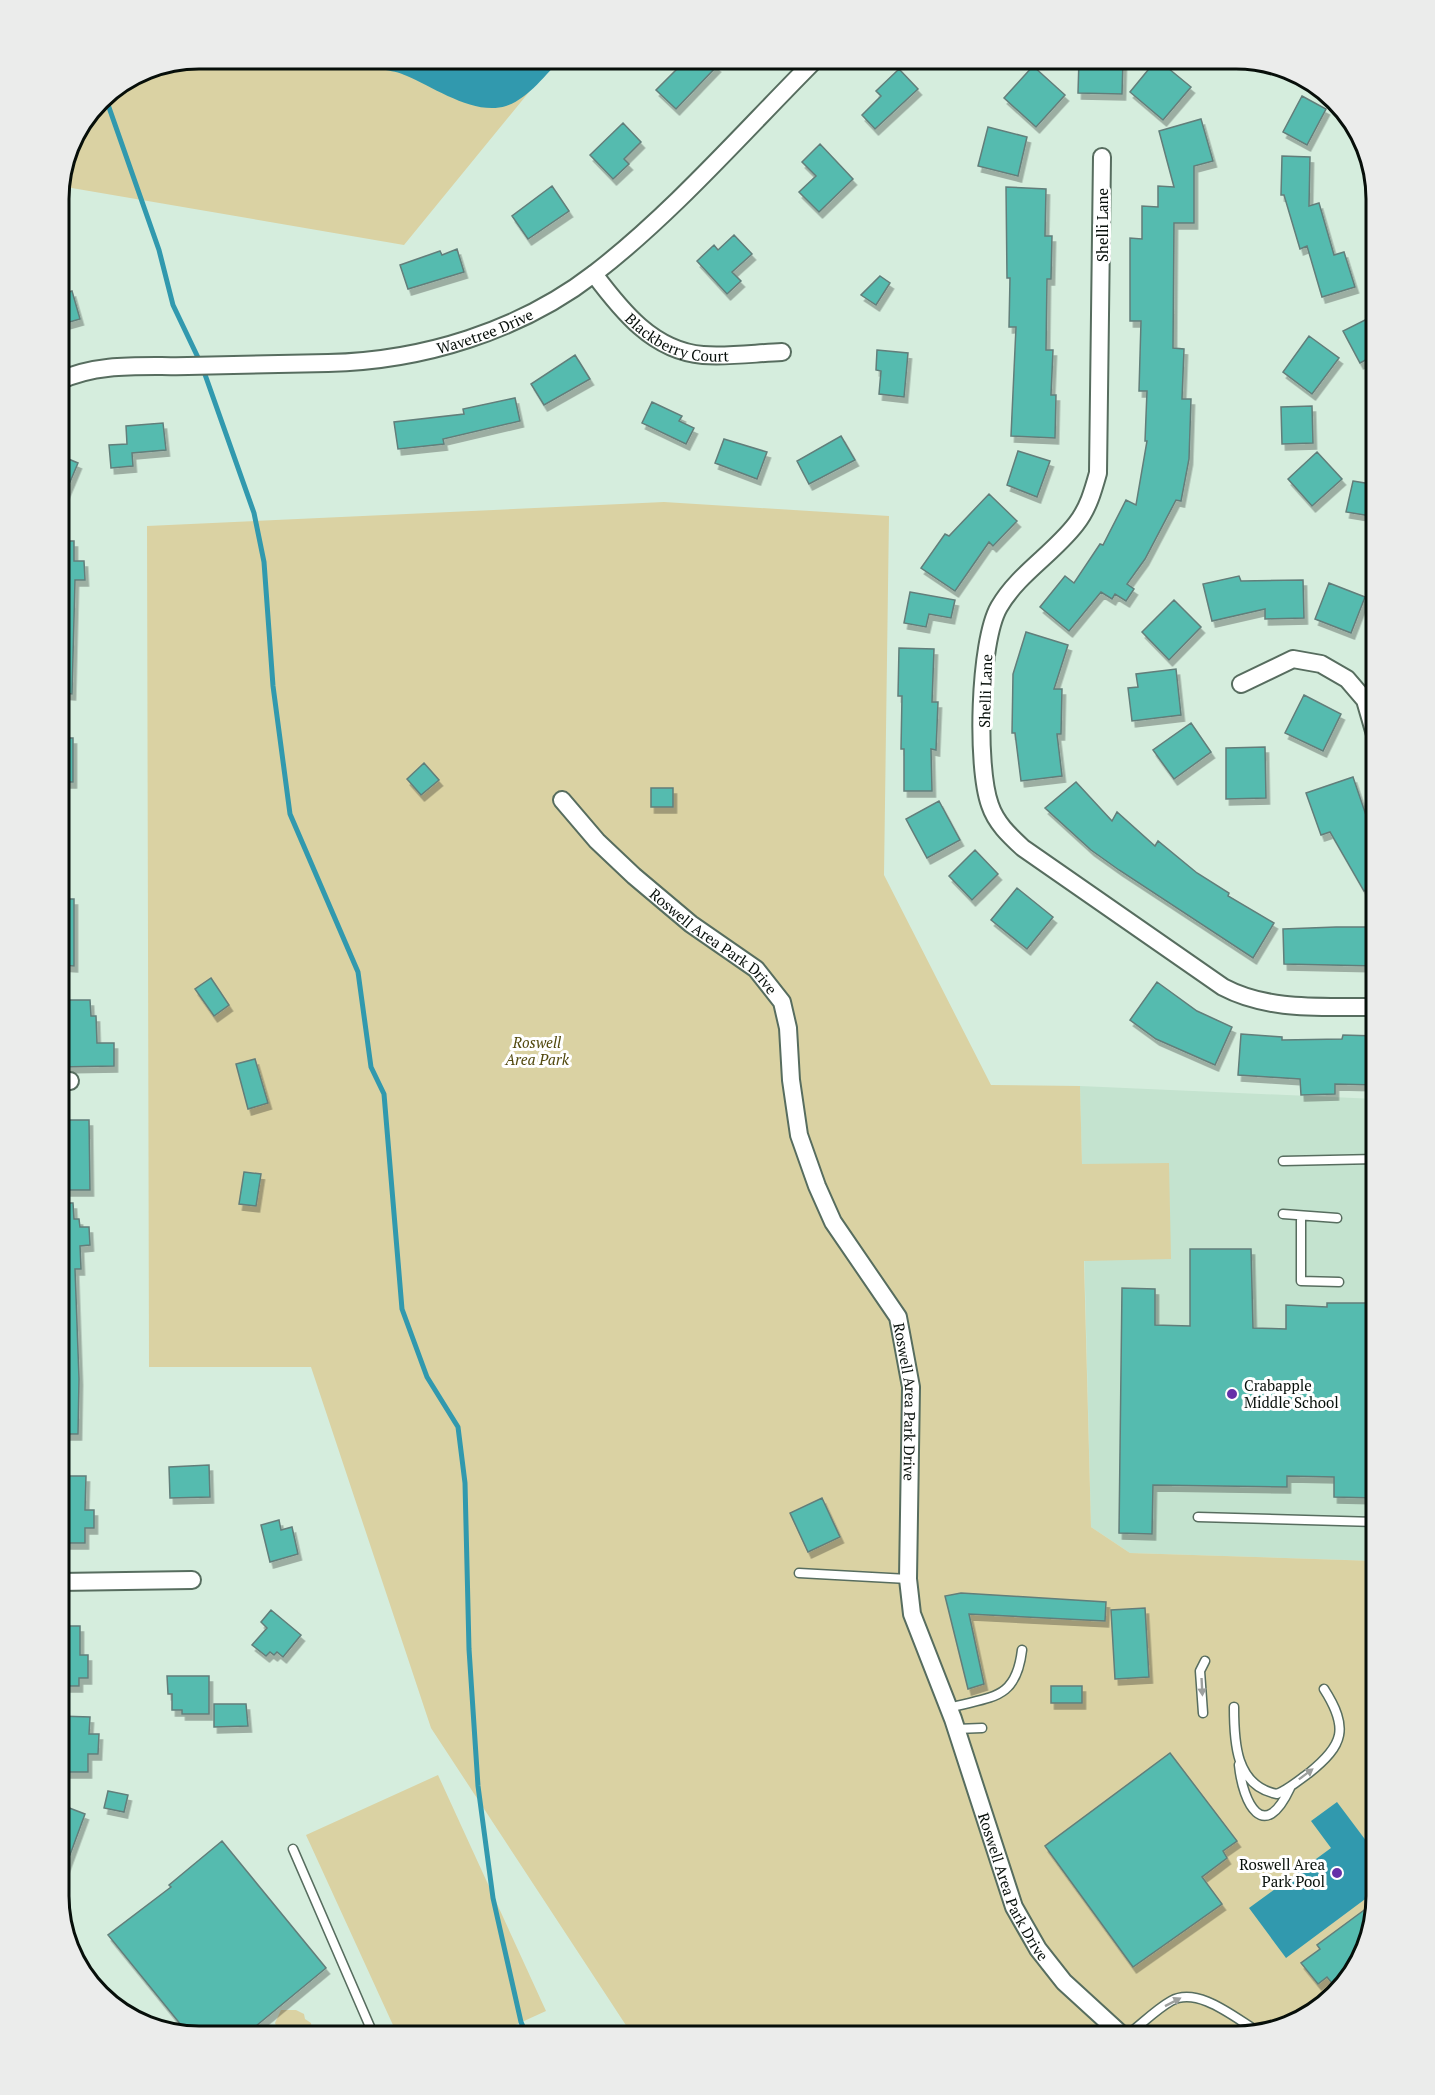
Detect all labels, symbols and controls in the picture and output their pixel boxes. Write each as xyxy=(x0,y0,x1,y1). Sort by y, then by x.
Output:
street label: Shelli Lane xyxy=(1092,188,1112,262)
street label: Wavetree Drive xyxy=(434,304,536,358)
street label: Blackberry Court xyxy=(621,308,730,366)
street label: Shelli Lane xyxy=(974,654,996,728)
street label: Roswell Area Park Drive xyxy=(646,884,782,998)
park label: Roswell Area Park xyxy=(504,1032,570,1069)
street label: Roswell Area Park Drive xyxy=(889,1321,921,1481)
place label: Crabapple Middle School xyxy=(1244,1375,1339,1412)
marker: Crabapple Middle School xyxy=(1225,1387,1239,1401)
one-way arrow xyxy=(1197,1677,1206,1696)
one-way arrow xyxy=(1299,1769,1314,1781)
street label: Roswell Area Park Drive xyxy=(974,1810,1053,1965)
place label: Roswell Area Park Pool xyxy=(1239,1854,1325,1891)
marker: Roswell Area Park Pool xyxy=(1330,1866,1344,1880)
one-way arrow xyxy=(1165,1997,1182,2007)

